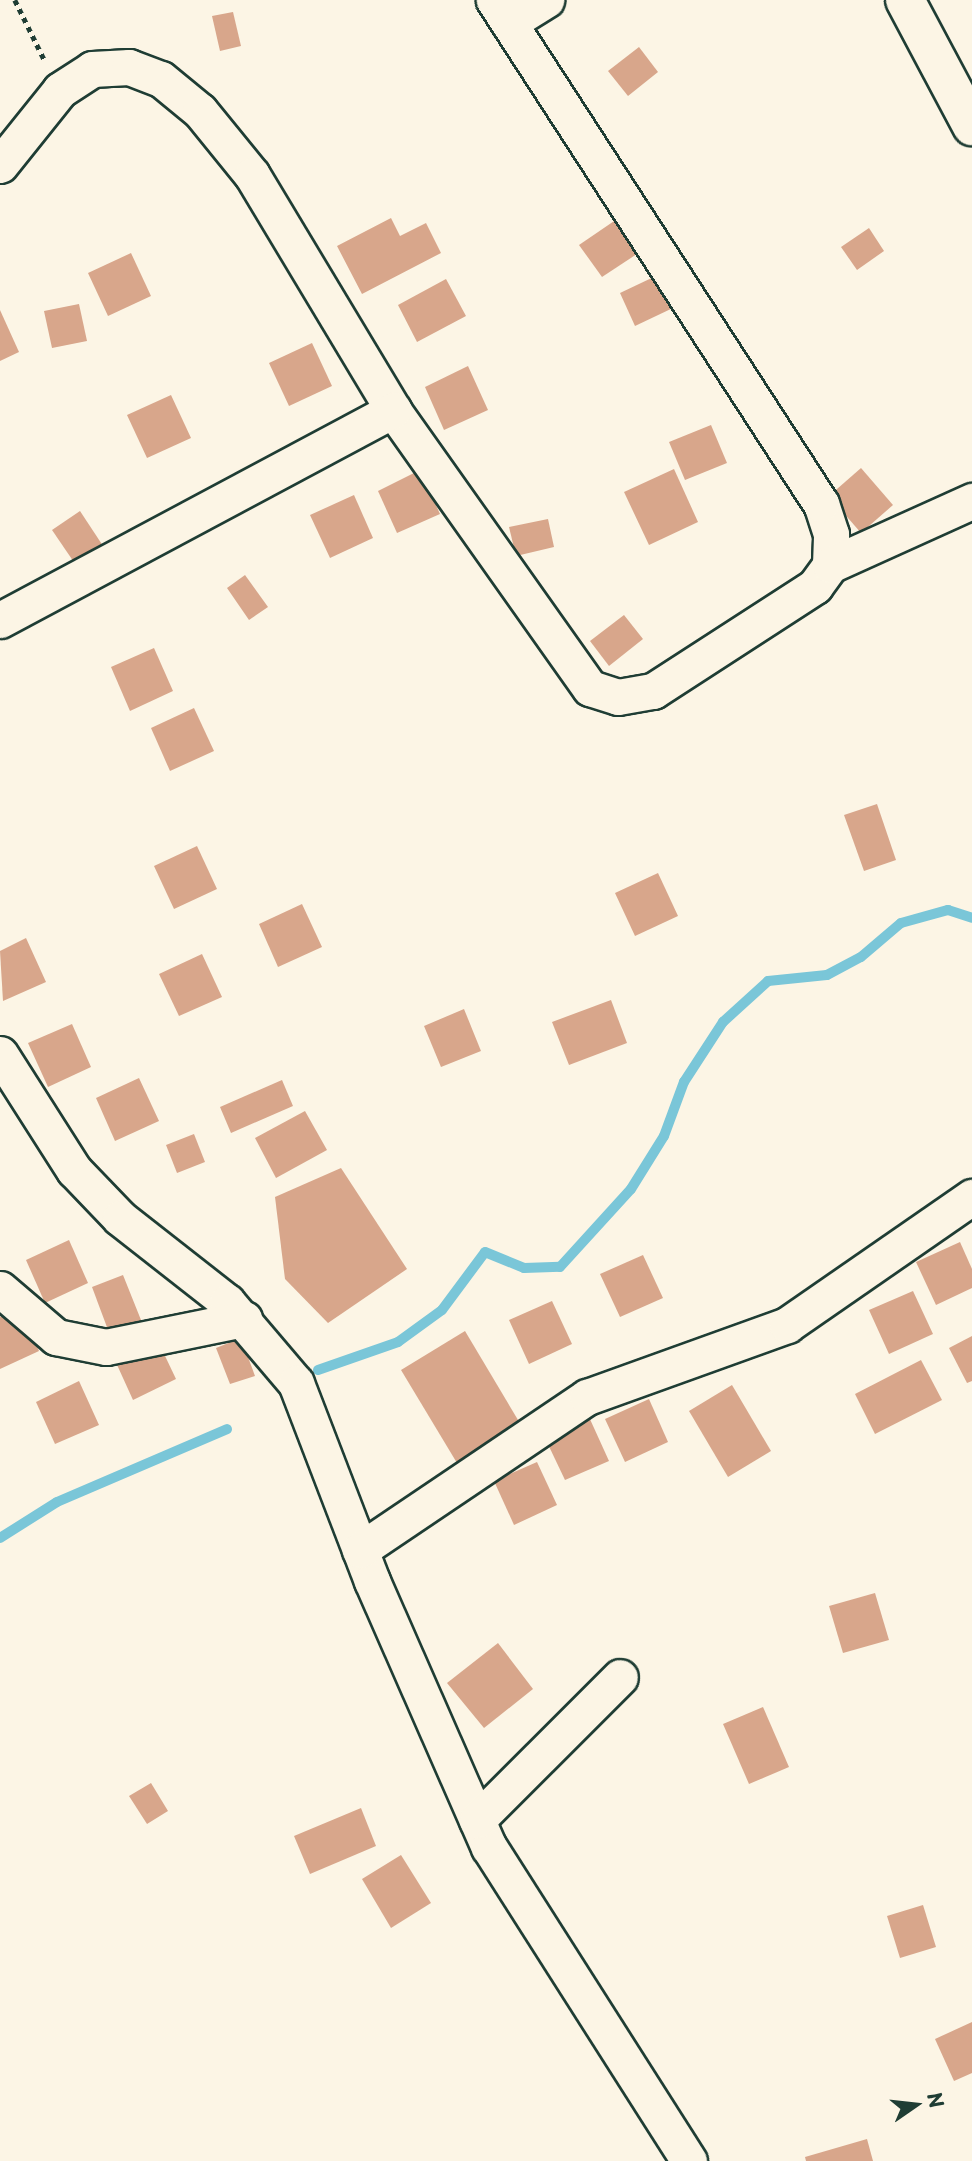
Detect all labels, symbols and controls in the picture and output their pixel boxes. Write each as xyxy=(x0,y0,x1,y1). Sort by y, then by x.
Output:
north arrow xyxy=(881,2070,951,2140)
text: N xyxy=(921,2089,952,2111)

